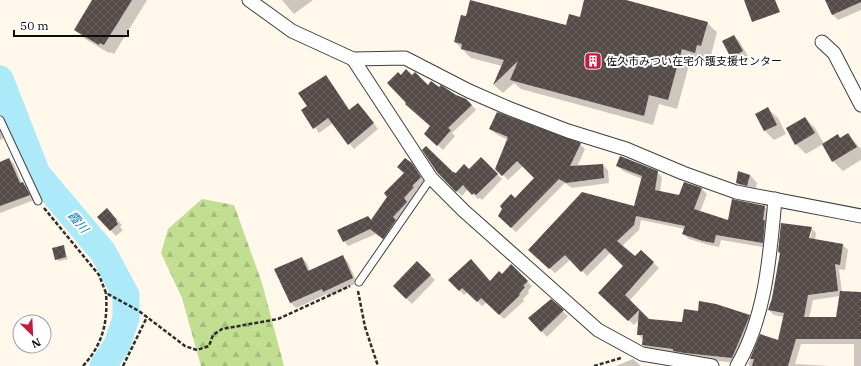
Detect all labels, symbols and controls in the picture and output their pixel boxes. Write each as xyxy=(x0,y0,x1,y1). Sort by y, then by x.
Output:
scale bar xyxy=(14,12,128,38)
text: 50 m xyxy=(20,18,49,33)
building icon: 佐久市みつい在宅介護支援センター xyxy=(583,51,603,71)
place label: 佐久市みつい在宅介護支援センター xyxy=(606,54,782,68)
water label: 霞川 xyxy=(65,208,93,237)
north arrow xyxy=(12,314,52,354)
text: N xyxy=(29,335,43,351)

